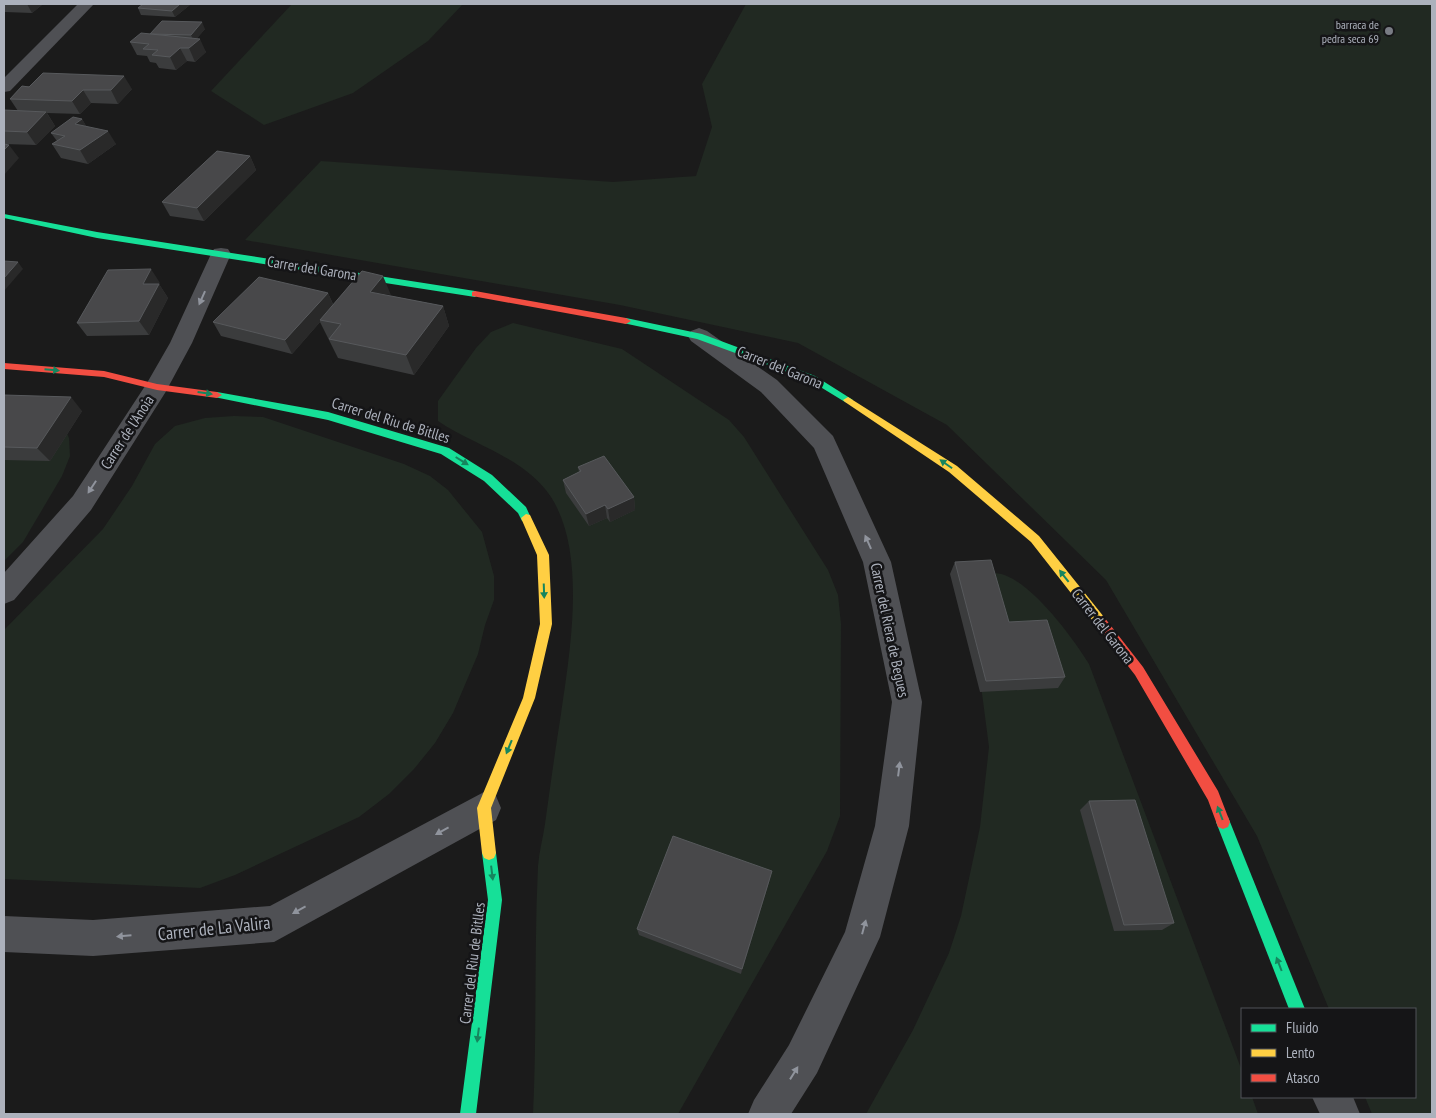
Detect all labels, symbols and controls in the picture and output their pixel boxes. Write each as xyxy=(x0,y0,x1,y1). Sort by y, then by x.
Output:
place label: barraca de pedra seca 69 xyxy=(1322,17,1379,46)
marker: barraca de pedra seca 69 xyxy=(1383,25,1395,37)
street label: Carrer del Garona xyxy=(266,252,358,284)
one-way arrow xyxy=(197,291,205,305)
street label: Carrer del Garona xyxy=(735,341,825,393)
one-way arrow xyxy=(45,366,61,374)
one-way arrow xyxy=(197,389,213,397)
street label: Carrer de l'Anoia xyxy=(96,391,158,473)
street label: Carrer del Riu de Bitlles xyxy=(330,393,452,447)
one-way arrow xyxy=(456,457,469,466)
one-way arrow xyxy=(939,459,953,469)
one-way arrow xyxy=(87,480,97,493)
one-way arrow xyxy=(863,535,871,549)
street label: Carrer del Riera de Begues xyxy=(866,561,914,699)
one-way arrow xyxy=(1058,569,1069,582)
one-way arrow xyxy=(541,583,549,599)
street label: Carrer del Garona xyxy=(1068,585,1138,667)
one-way arrow xyxy=(505,740,513,755)
one-way arrow xyxy=(895,760,903,776)
one-way arrow xyxy=(1216,805,1223,820)
one-way arrow xyxy=(435,827,448,836)
one-way arrow xyxy=(488,866,496,882)
street label: Carrer del Riu de Bitlles xyxy=(455,901,489,1025)
one-way arrow xyxy=(292,906,307,914)
street label: Carrer de La Valira xyxy=(157,911,271,945)
one-way arrow xyxy=(861,920,869,935)
one-way arrow xyxy=(115,932,131,940)
one-way arrow xyxy=(1275,956,1283,971)
legend xyxy=(1241,1008,1416,1098)
text: Fluido xyxy=(1286,1018,1318,1037)
one-way arrow xyxy=(474,1027,482,1043)
text: Lento xyxy=(1286,1043,1315,1062)
one-way arrow xyxy=(789,1066,798,1080)
text: Atasco xyxy=(1286,1068,1320,1087)

